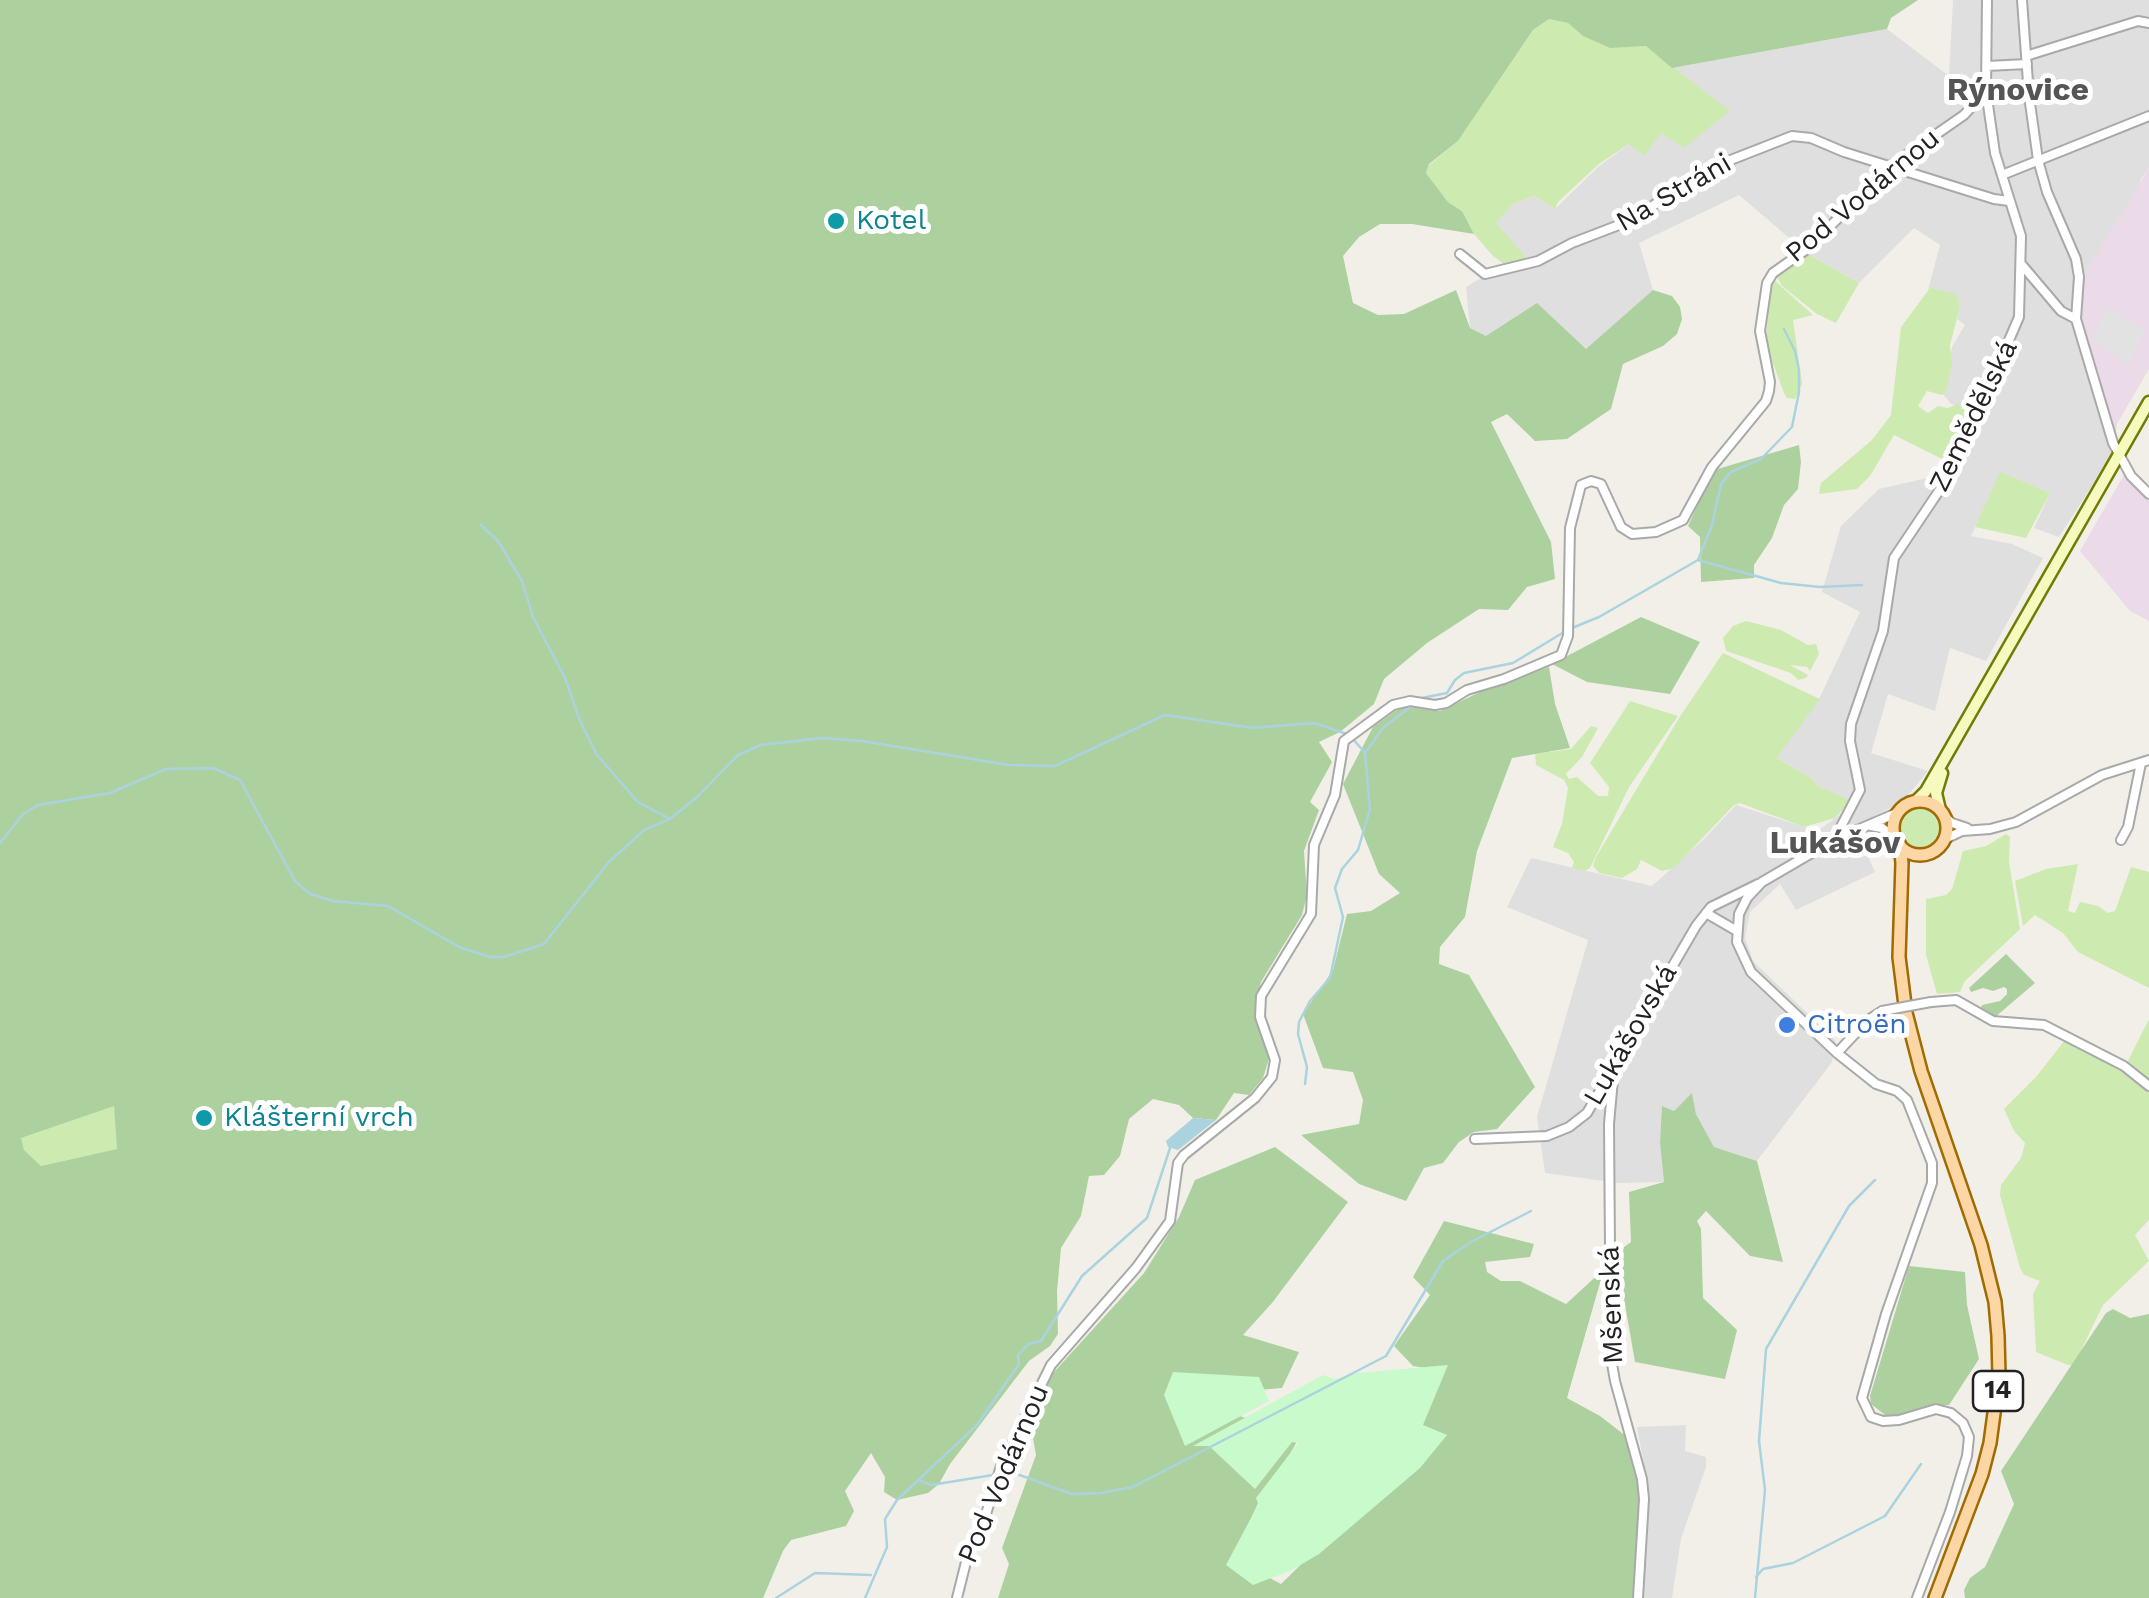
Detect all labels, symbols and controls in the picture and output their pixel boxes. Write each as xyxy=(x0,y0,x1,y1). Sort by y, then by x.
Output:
district label: Rýnovice xyxy=(1947,72,2089,110)
street label: Pod Vodárnou xyxy=(1779,122,1947,270)
street label: Na Stráni xyxy=(1611,147,1737,239)
place label: Kotel xyxy=(856,204,926,238)
marker: Kotel xyxy=(825,210,847,232)
street label: Zemědělská xyxy=(1923,335,2025,497)
district label: Lukášov xyxy=(1769,825,1901,863)
street label: Lukášovská xyxy=(1577,959,1685,1111)
place label: Citroën xyxy=(1807,1008,1907,1042)
marker: Citroën xyxy=(1776,1014,1798,1036)
place label: Klášterní vrch xyxy=(224,1101,414,1135)
marker: Klášterní vrch xyxy=(193,1107,215,1129)
street label: Mšenská xyxy=(1593,1245,1631,1365)
road number: 14 xyxy=(1973,1371,2023,1411)
street label: Pod Vodárnou xyxy=(951,1380,1057,1568)

